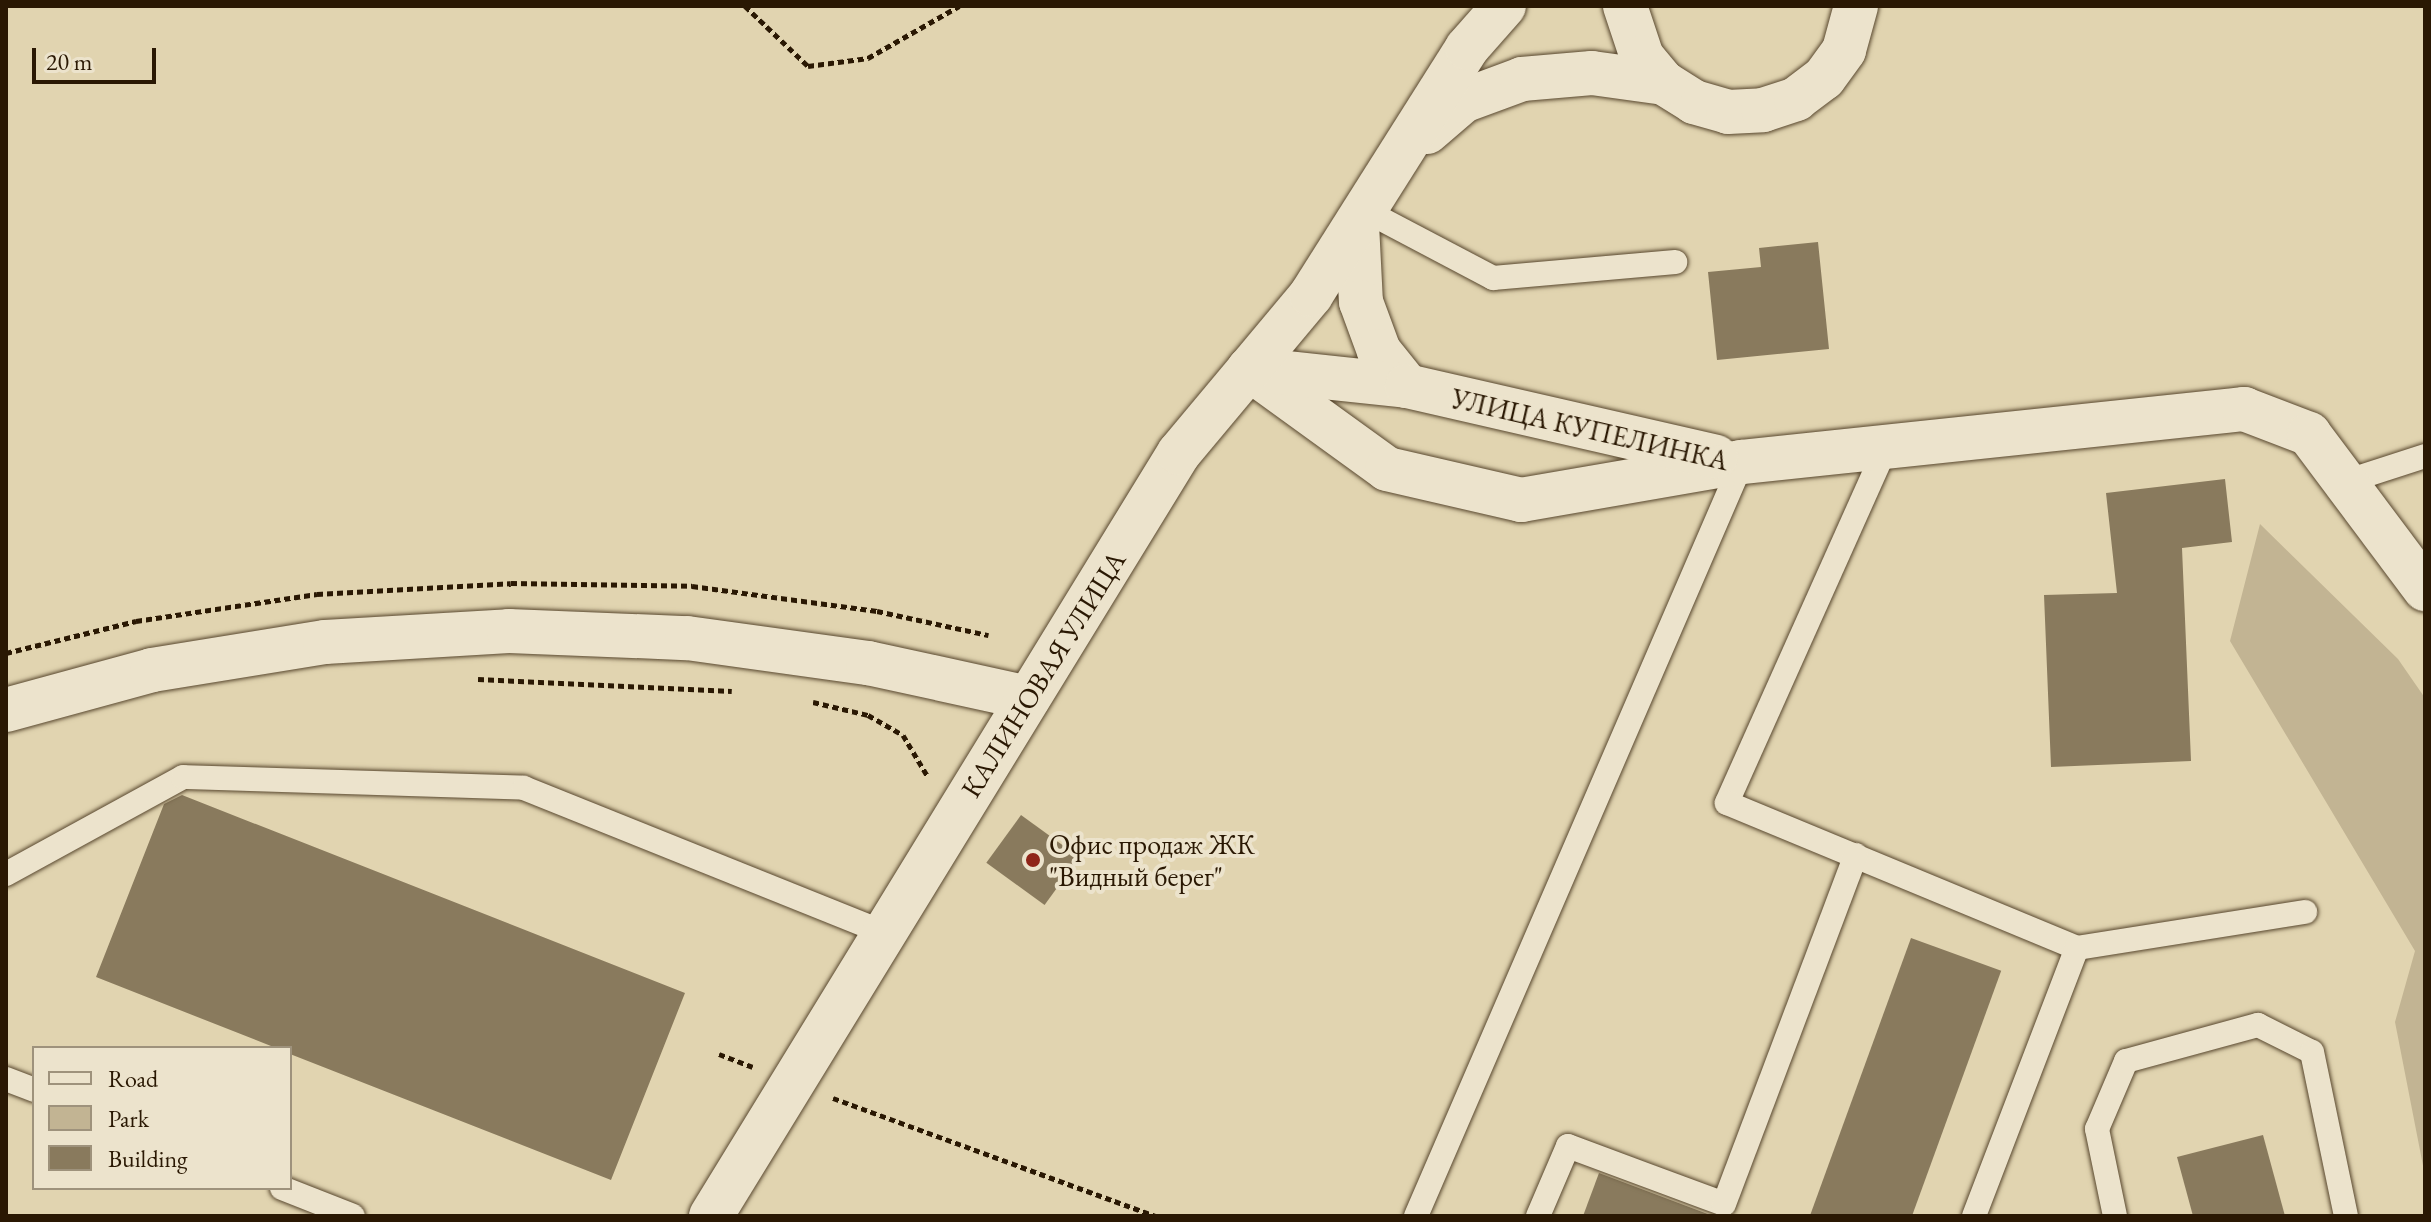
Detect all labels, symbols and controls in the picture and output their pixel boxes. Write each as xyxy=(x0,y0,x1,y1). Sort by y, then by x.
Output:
scale bar xyxy=(36,32,160,82)
text: 20 m xyxy=(46,46,93,77)
street label: УЛИЦА КУПЕЛИНКА xyxy=(1448,381,1732,477)
street label: КАЛИНОВАЯ УЛИЦА xyxy=(954,545,1132,803)
place label: Офис продаж ЖК "Видный берег" xyxy=(1049,827,1255,893)
marker: Офис продаж ЖК "Видный берег" xyxy=(1024,851,1042,869)
legend xyxy=(32,1046,292,1190)
text: Road xyxy=(108,1063,158,1094)
text: Park xyxy=(108,1103,149,1134)
text: Building xyxy=(108,1143,188,1174)

